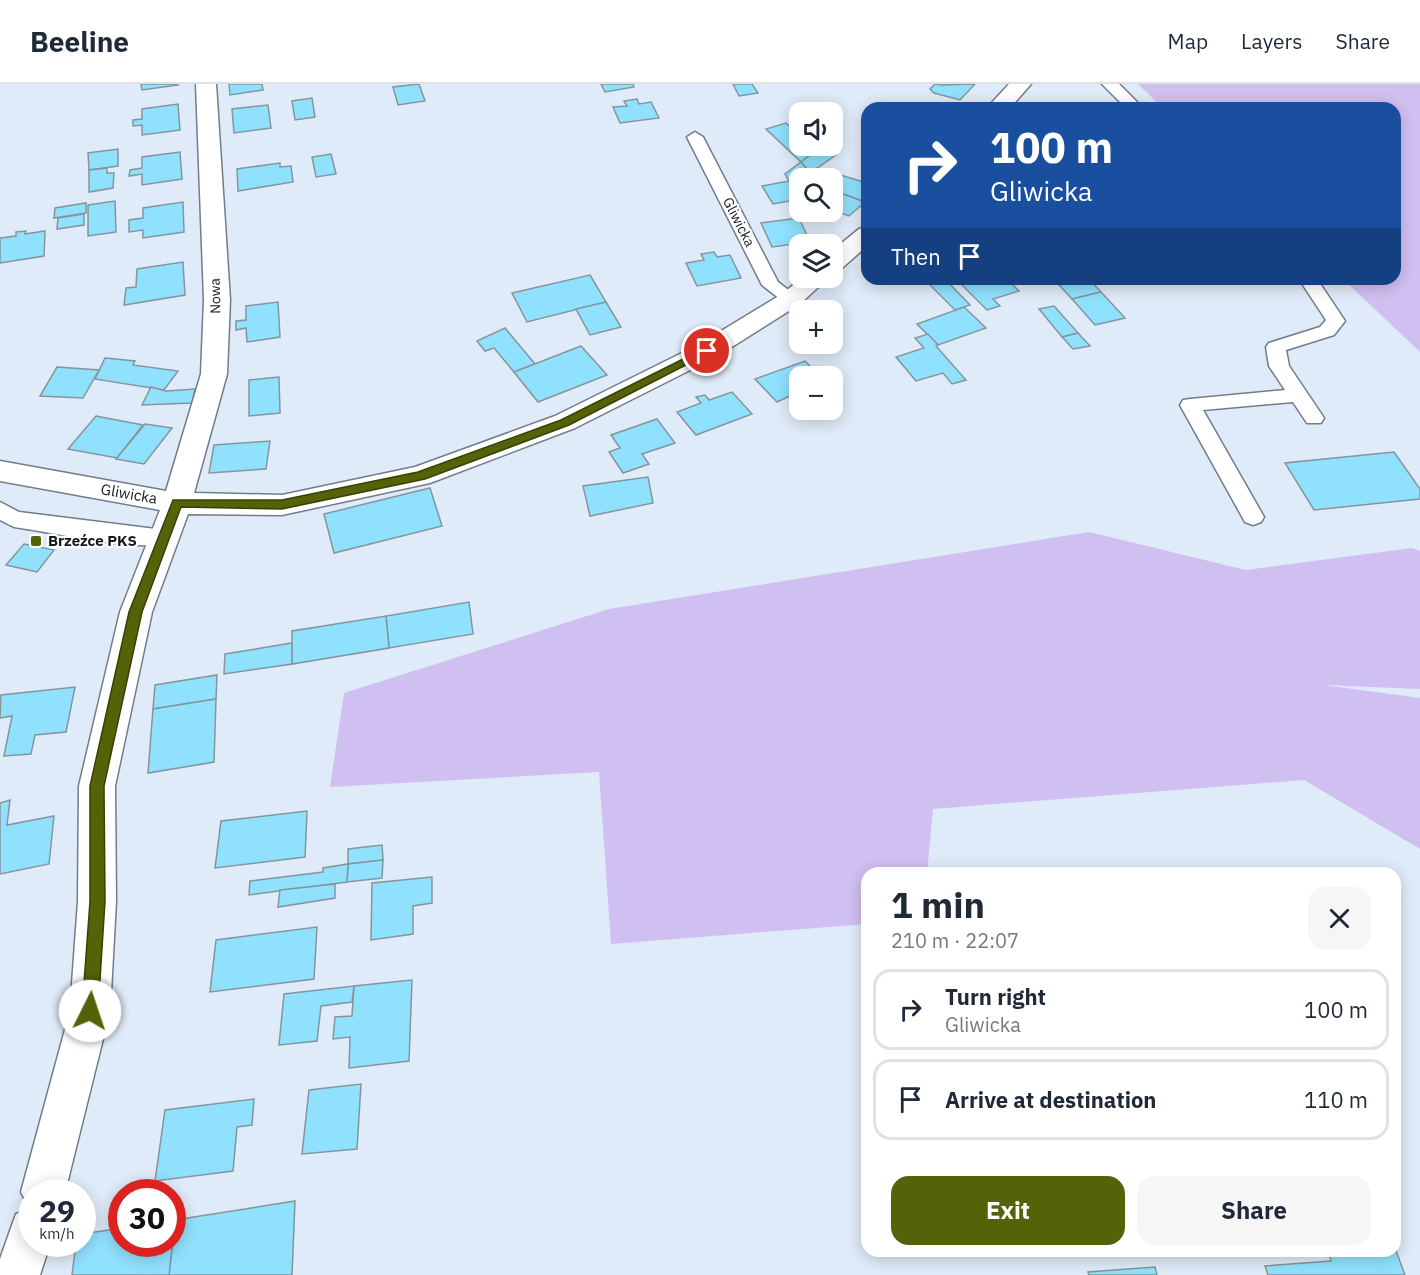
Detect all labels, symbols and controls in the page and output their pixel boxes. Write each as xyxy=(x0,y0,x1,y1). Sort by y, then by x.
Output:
text: Beeline xyxy=(30,23,129,60)
text: Map xyxy=(1168,27,1208,55)
text: Layers xyxy=(1241,27,1303,55)
text: Share xyxy=(1336,27,1390,55)
map controls xyxy=(789,102,843,420)
button: sound xyxy=(789,102,843,156)
text: 100 m xyxy=(990,120,1113,175)
icon: right xyxy=(891,126,969,204)
button: search xyxy=(789,168,843,222)
text: Gliwicka xyxy=(990,173,1092,208)
street label: Gliwicka xyxy=(719,194,759,250)
button: layers xyxy=(789,234,843,288)
icon: arrive xyxy=(953,240,986,273)
text: Then xyxy=(891,242,941,271)
street label: Nowa xyxy=(206,277,224,314)
button: + xyxy=(789,300,843,354)
pin xyxy=(681,325,732,376)
icon: arrive xyxy=(690,334,723,367)
button: − xyxy=(789,366,843,420)
street label: Gliwicka xyxy=(99,479,159,508)
place label: Brzeźce PKS xyxy=(48,531,137,550)
marker: Brzeźce PKS xyxy=(29,534,43,548)
text: 1 min xyxy=(891,881,985,928)
button: close xyxy=(1308,887,1371,950)
text: 210 m · 22:07 xyxy=(891,927,1019,954)
position arrow xyxy=(58,979,122,1043)
text: Turn right xyxy=(945,982,1046,1011)
icon: right xyxy=(894,993,927,1026)
text: 100 m xyxy=(1304,995,1368,1024)
text: Gliwicka xyxy=(945,1011,1021,1038)
icon: arrive xyxy=(894,1083,927,1116)
text: Arrive at destination xyxy=(945,1085,1156,1114)
text: 110 m xyxy=(1304,1085,1368,1114)
button: Exit xyxy=(891,1176,1125,1245)
button: Share xyxy=(1137,1176,1371,1245)
speed limit sign: 30 xyxy=(108,1179,186,1257)
text: 29 xyxy=(39,1191,75,1230)
text: km/h xyxy=(39,1224,75,1243)

